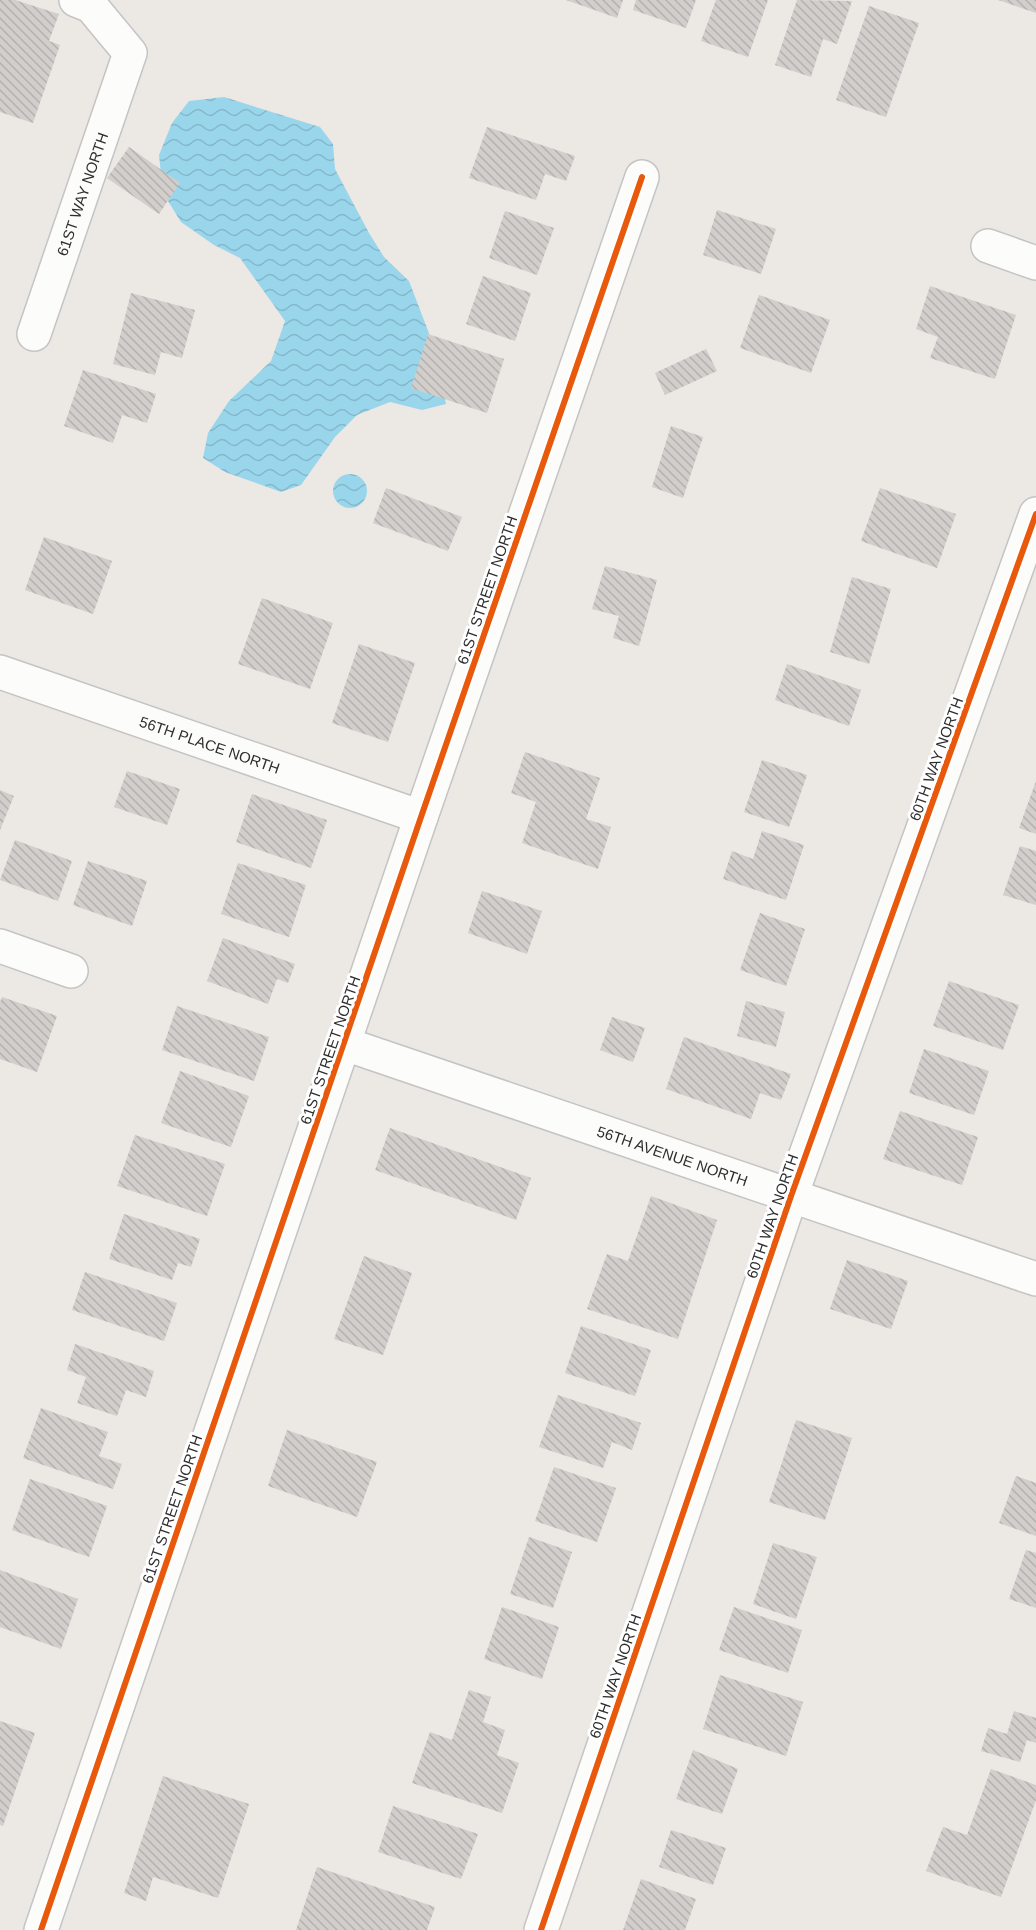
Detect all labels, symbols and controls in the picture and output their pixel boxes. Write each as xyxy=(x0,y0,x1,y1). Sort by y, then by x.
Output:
street label: 61ST WAY NORTH xyxy=(53,130,111,258)
street label: 61ST STREET NORTH xyxy=(454,514,520,666)
street label: 60TH WAY NORTH xyxy=(906,695,966,823)
street label: 56TH PLACE NORTH xyxy=(137,712,282,776)
street label: 61ST STREET NORTH xyxy=(297,974,363,1126)
street label: 56TH AVENUE NORTH xyxy=(595,1122,750,1189)
street label: 60TH WAY NORTH xyxy=(743,1152,801,1280)
street label: 61ST STREET NORTH xyxy=(139,1433,205,1585)
street label: 60TH WAY NORTH xyxy=(586,1612,644,1740)

